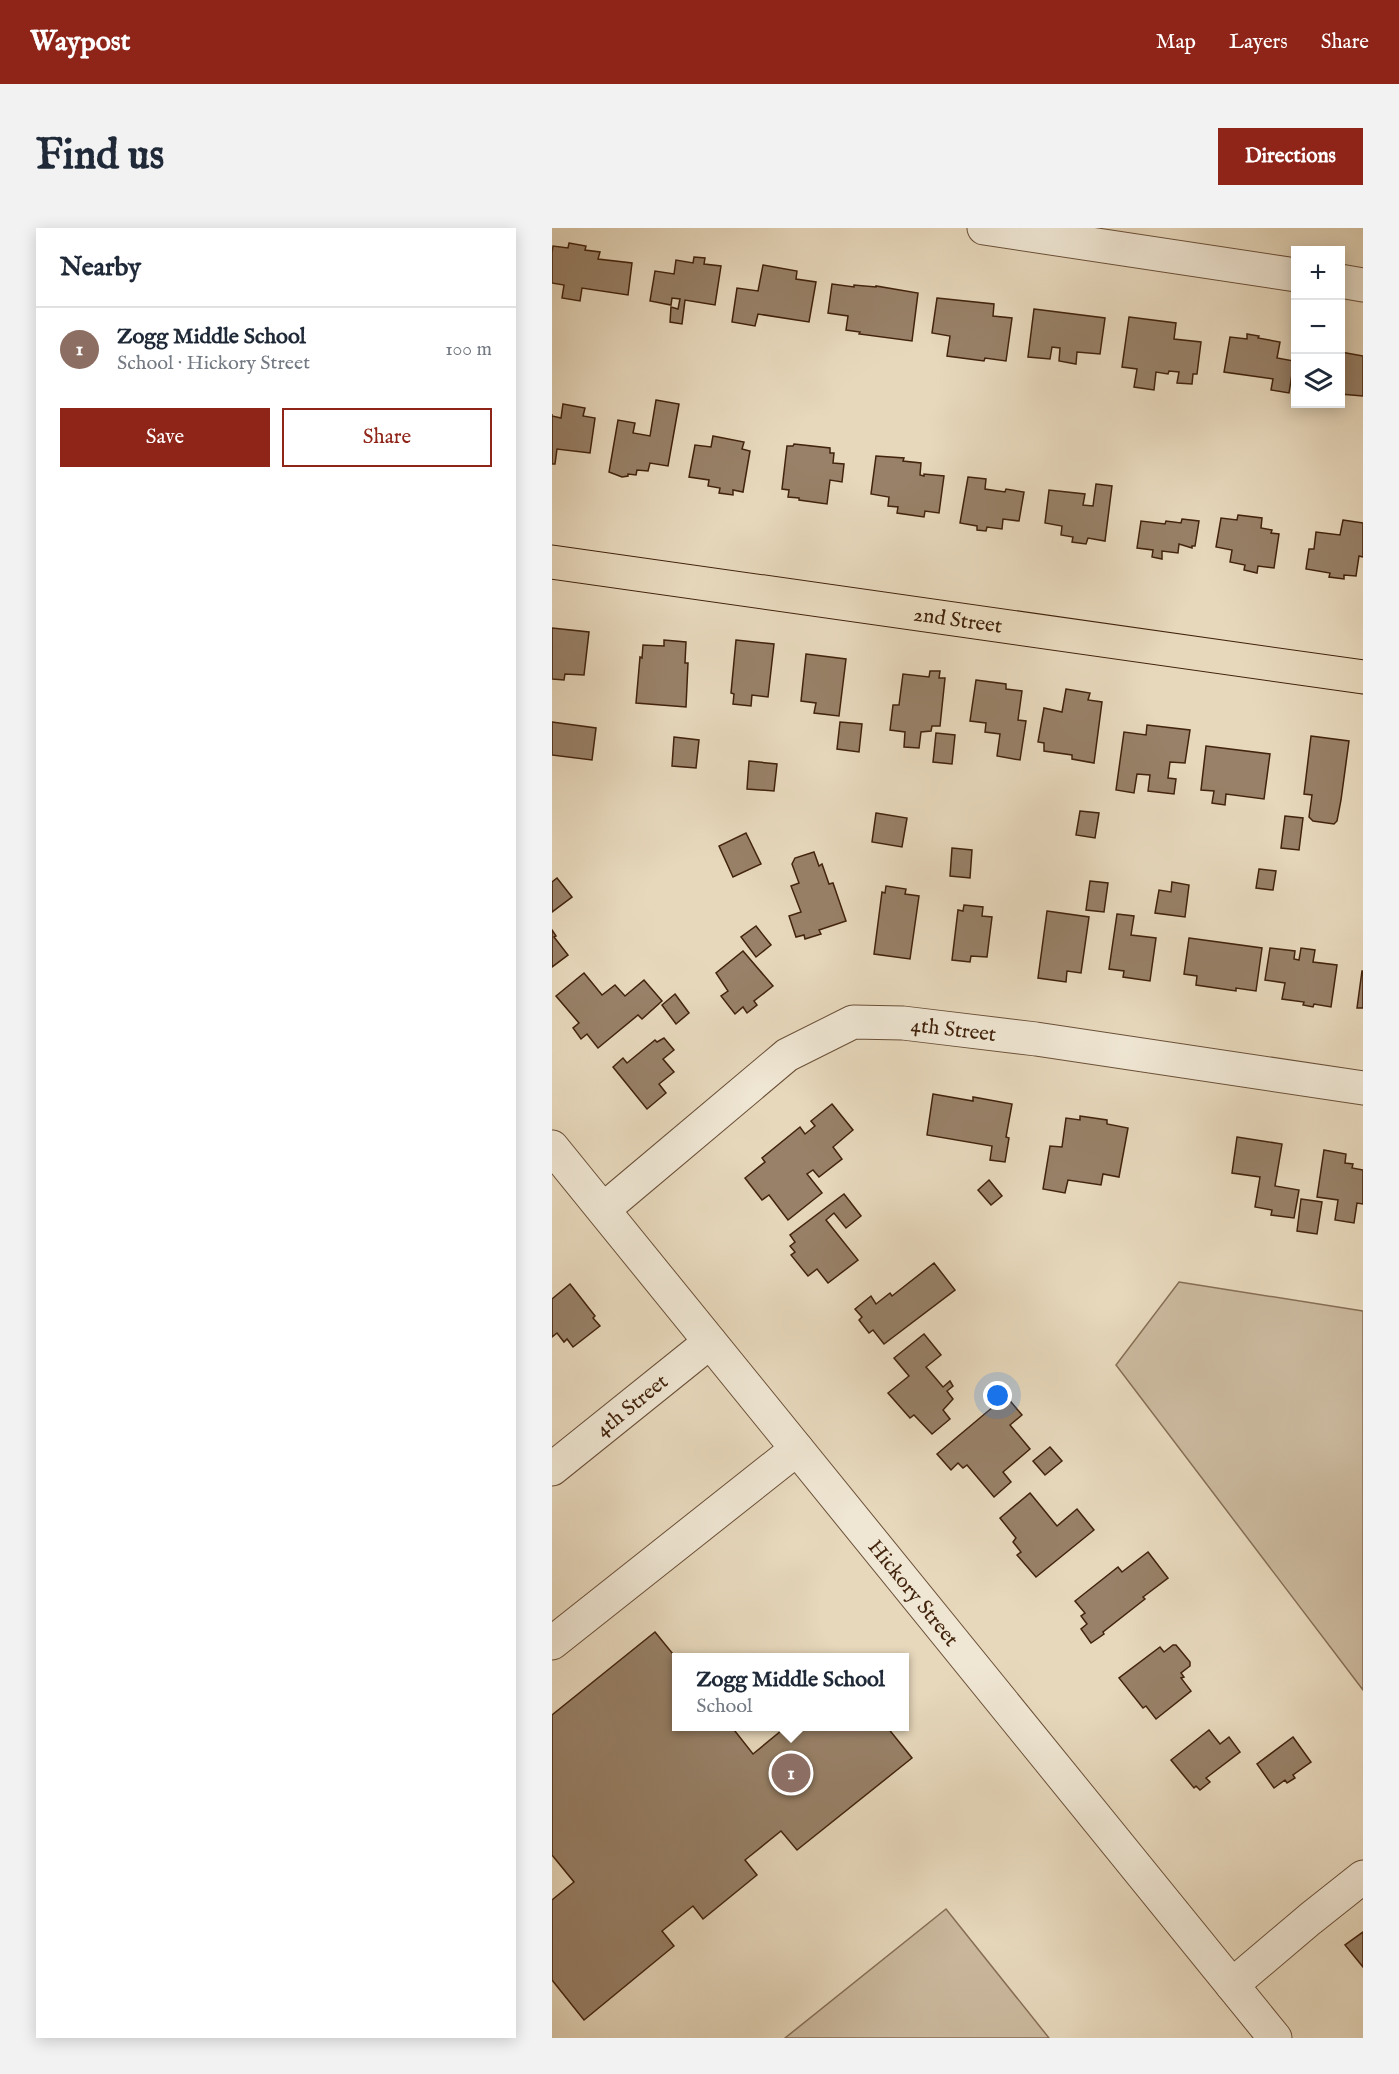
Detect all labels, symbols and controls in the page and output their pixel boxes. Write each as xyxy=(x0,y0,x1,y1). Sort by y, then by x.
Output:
text: Waypost xyxy=(30,25,130,60)
text: Map xyxy=(1156,29,1196,56)
text: Layers xyxy=(1229,29,1288,56)
text: Share xyxy=(1321,29,1369,56)
button: Directions xyxy=(1218,128,1363,185)
text: Find us xyxy=(36,130,164,183)
map controls xyxy=(1291,246,1345,408)
button: + xyxy=(1291,246,1345,300)
text: Nearby xyxy=(60,251,141,284)
button: − xyxy=(1291,300,1345,354)
text: Zogg Middle School xyxy=(117,323,306,351)
text: 1 xyxy=(76,337,83,362)
text: 100 m xyxy=(445,337,492,362)
text: School · Hickory Street xyxy=(117,351,310,376)
button: layers xyxy=(1291,354,1345,408)
button: Save xyxy=(60,408,270,467)
button: Share xyxy=(282,408,492,467)
street label: 2nd Street xyxy=(912,601,1004,641)
street label: 4th Street xyxy=(909,1012,998,1049)
street label: 4th Street xyxy=(591,1369,674,1444)
your location xyxy=(983,1381,1012,1410)
street label: Hickory Street xyxy=(861,1535,964,1653)
popup xyxy=(672,1653,909,1731)
text: Zogg Middle School xyxy=(696,1666,885,1694)
text: School xyxy=(696,1694,753,1719)
pin: 1 xyxy=(772,1750,810,1796)

